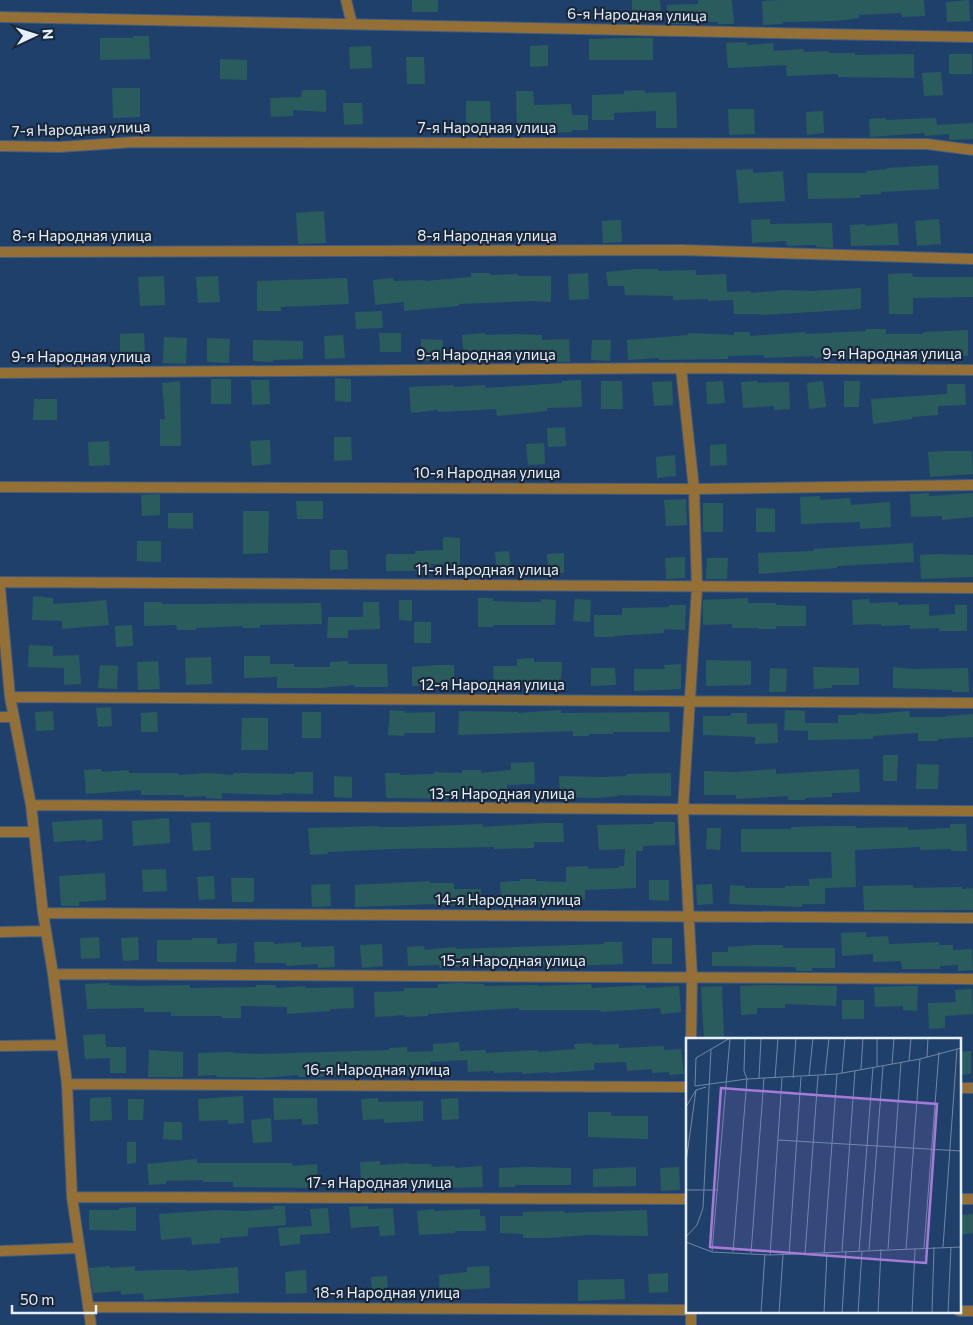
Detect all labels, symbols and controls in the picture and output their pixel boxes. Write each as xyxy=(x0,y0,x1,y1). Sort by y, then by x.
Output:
street label: 6-я Народная улица xyxy=(567,4,707,24)
north arrow xyxy=(10,10,60,60)
text: N xyxy=(40,28,57,40)
street label: 7-я Народная улица xyxy=(11,117,151,139)
street label: 7-я Народная улица xyxy=(418,118,556,136)
street label: 8-я Народная улица xyxy=(12,226,152,244)
street label: 8-я Народная улица xyxy=(417,226,557,244)
street label: 9-я Народная улица xyxy=(822,344,962,362)
street label: 9-я Народная улица xyxy=(416,345,556,363)
street label: 9-я Народная улица xyxy=(11,347,151,365)
street label: 10-я Народная улица xyxy=(414,463,560,481)
street label: 11-я Народная улица xyxy=(415,560,559,578)
street label: 12-я Народная улица xyxy=(419,675,565,693)
street label: 13-я Народная улица xyxy=(429,784,575,802)
street label: 14-я Народная улица xyxy=(435,890,581,908)
street label: 15-я Народная улица xyxy=(440,951,586,969)
inset map xyxy=(686,1038,960,1312)
street label: 16-я Народная улица xyxy=(304,1060,450,1078)
street label: 17-я Народная улица xyxy=(307,1173,451,1191)
scale bar xyxy=(12,1282,96,1314)
street label: 18-я Народная улица xyxy=(314,1283,460,1301)
text: 50 m xyxy=(20,1290,54,1308)

